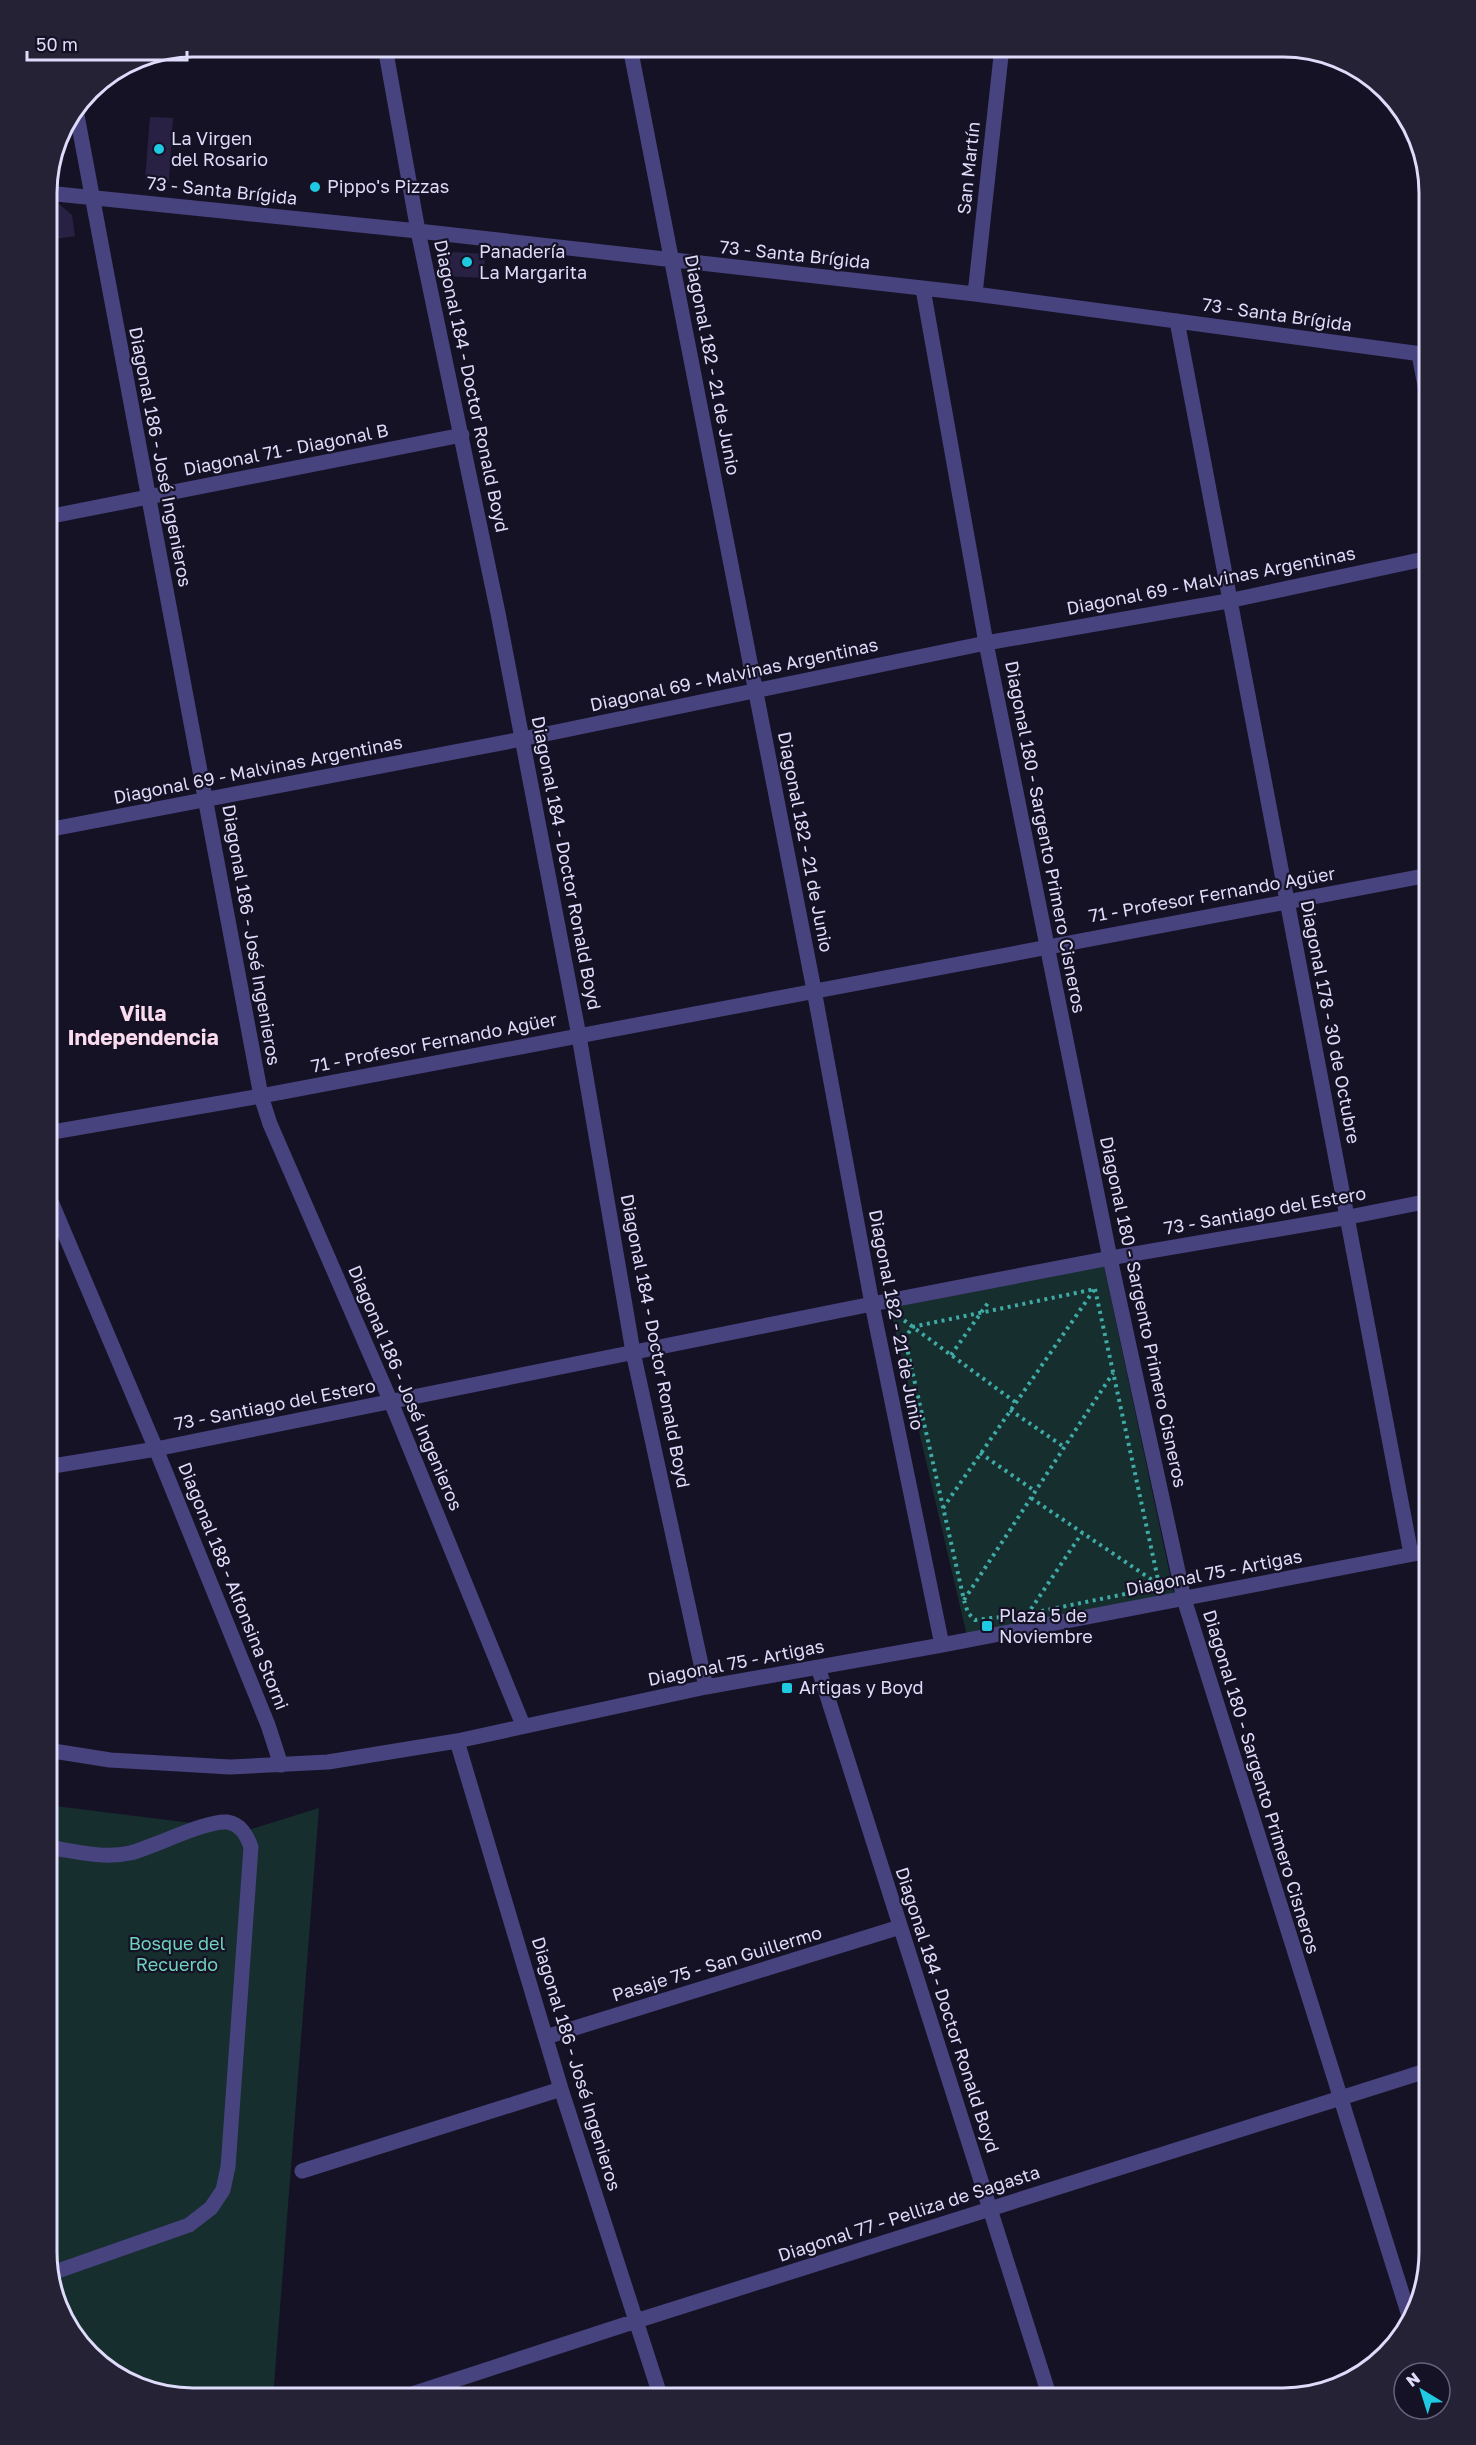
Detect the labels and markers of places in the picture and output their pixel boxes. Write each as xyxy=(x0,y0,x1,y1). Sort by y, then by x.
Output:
place label: La Virgen del Rosario xyxy=(171,127,268,170)
marker: La Virgen del Rosario xyxy=(152,142,166,156)
place label: Pippo's Pizzas xyxy=(327,175,449,197)
marker: Pippo's Pizzas xyxy=(308,180,322,194)
place label: Panadería La Margarita xyxy=(479,240,587,283)
marker: Panadería La Margarita xyxy=(460,255,474,269)
place label: Plaza 5 de Noviembre xyxy=(999,1604,1093,1647)
marker: Plaza 5 de Noviembre xyxy=(980,1619,994,1633)
place label: Artigas y Boyd xyxy=(799,1676,924,1698)
marker: Artigas y Boyd xyxy=(780,1681,794,1695)

